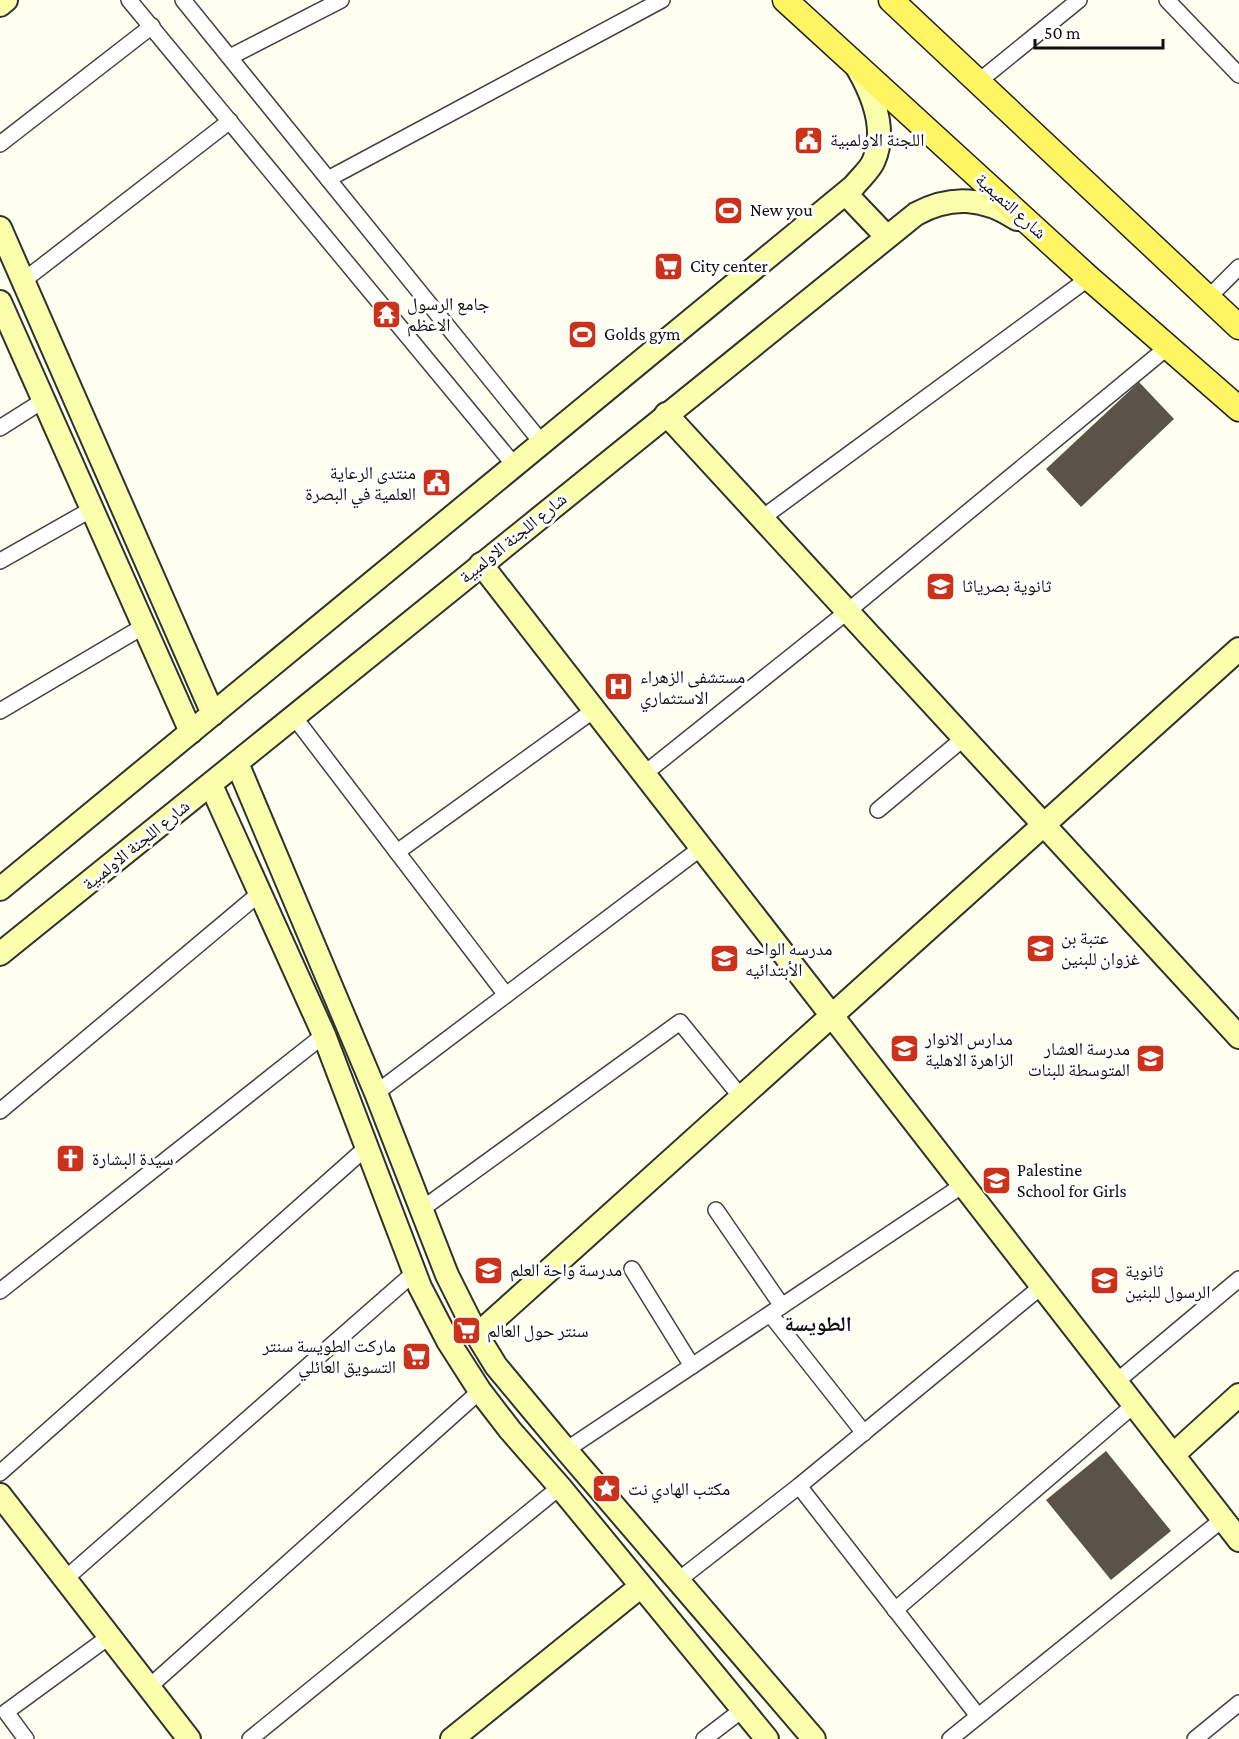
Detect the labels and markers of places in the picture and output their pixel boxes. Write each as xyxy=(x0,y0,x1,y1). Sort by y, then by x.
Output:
public building icon: اللجنة الاولمبية xyxy=(793,124,825,156)
place label: اللجنة الاولمبية xyxy=(830,130,924,151)
sports icon: New you xyxy=(713,194,745,226)
place label: New you xyxy=(750,200,813,220)
supermarket icon: City center xyxy=(653,250,685,282)
place label: City center xyxy=(690,256,769,276)
place label: جامع الرسول الاعظم xyxy=(407,294,490,337)
temple icon: جامع الرسول الاعظم xyxy=(370,298,402,330)
sports icon: Golds gym xyxy=(567,318,599,350)
place label: Golds gym xyxy=(604,324,681,344)
place label: منتدى الرعاية العلمية في البصرة xyxy=(305,463,416,509)
public building icon: منتدى الرعاية العلمية في البصرة xyxy=(421,467,453,499)
school or university icon: ثانوية بصرياثا xyxy=(925,570,957,602)
place label: ثانوية بصرياثا xyxy=(962,576,1052,597)
place label: مستشفى الزهراء الاستثماري xyxy=(640,667,745,713)
hospital icon: مستشفى الزهراء الاستثماري xyxy=(603,671,635,703)
place label: عتبة بن غزوان للبنين xyxy=(1061,928,1140,970)
school or university icon: عتبة بن غزوان للبنين xyxy=(1024,932,1056,964)
place label: مدرسه الواحه الأبتدائيه xyxy=(745,939,832,981)
school or university icon: مدرسه الواحه الأبتدائيه xyxy=(708,943,740,975)
place label: مدارس الانوار الزاهرة الاهلية xyxy=(924,1029,1014,1070)
school or university icon: مدارس الانوار الزاهرة الاهلية xyxy=(888,1033,920,1065)
place label: مدرسة العشار المتوسطة للبنات xyxy=(1028,1039,1130,1081)
school or university icon: مدرسة العشار المتوسطة للبنات xyxy=(1135,1043,1167,1075)
church icon: سيدة البشارة xyxy=(55,1143,87,1175)
place label: سيدة البشارة xyxy=(92,1149,174,1170)
place label: Palestine School for Girls xyxy=(1017,1160,1127,1201)
school or university icon: Palestine School for Girls xyxy=(980,1164,1012,1196)
school or university icon: مدرسة واحة العلم xyxy=(473,1254,505,1286)
place label: مدرسة واحة العلم xyxy=(510,1260,622,1282)
place label: ثانوية الرسول للبنين xyxy=(1125,1261,1210,1303)
school or university icon: ثانوية الرسول للبنين xyxy=(1088,1265,1120,1297)
supermarket icon: سنتر حول العالم xyxy=(450,1315,482,1347)
place label: سنتر حول العالم xyxy=(487,1321,589,1343)
place label: ماركت الطويسة سنتر التسويق العائلي xyxy=(261,1336,396,1382)
supermarket icon: ماركت الطويسة سنتر التسويق العائلي xyxy=(401,1340,433,1372)
place icon: مكتب الهادي نت xyxy=(591,1473,623,1505)
place label: مكتب الهادي نت xyxy=(628,1479,730,1504)

